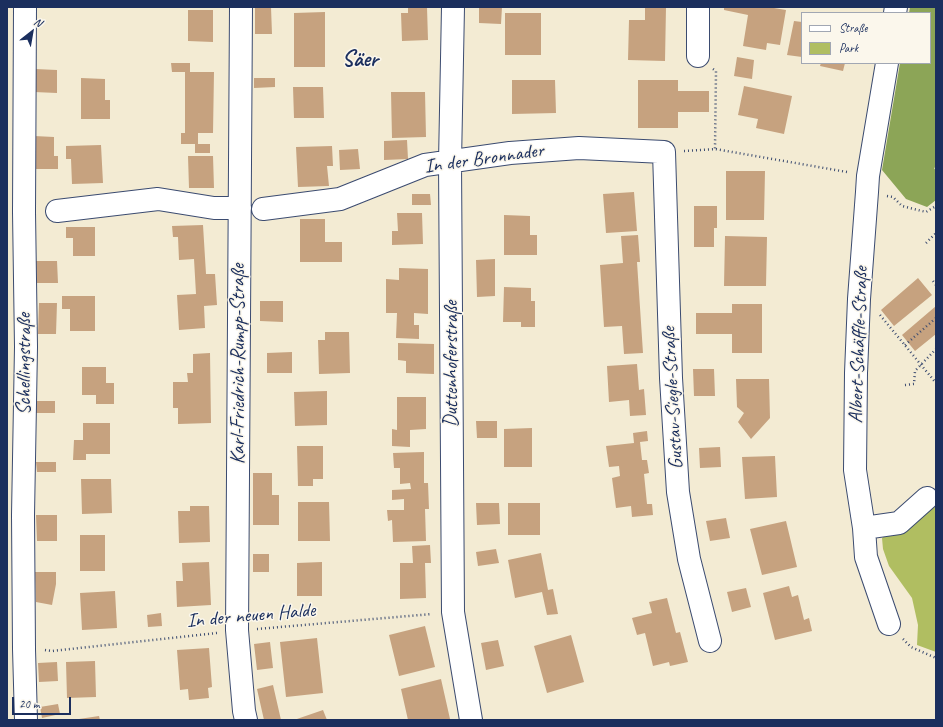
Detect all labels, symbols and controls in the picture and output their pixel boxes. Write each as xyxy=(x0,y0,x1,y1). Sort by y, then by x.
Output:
north arrow xyxy=(12,12,52,52)
legend xyxy=(801,12,931,64)
text: N xyxy=(32,14,45,29)
text: Straße xyxy=(839,20,867,36)
text: Park xyxy=(839,40,858,56)
district label: Säer xyxy=(342,47,378,73)
street label: In der Bronnader xyxy=(423,139,545,179)
street label: Karl-Friedrich-Rumpp-Straße xyxy=(227,264,251,464)
street label: Albert-Schäffle-Straße xyxy=(844,266,874,424)
street label: Duttenhoferstraße xyxy=(440,301,464,427)
street label: Schellingstraße xyxy=(13,313,37,415)
street label: Gustav-Siegle-Straße xyxy=(657,326,689,470)
street label: In der neuen Halde xyxy=(186,598,316,634)
scale bar xyxy=(14,689,73,715)
text: 20 m xyxy=(19,696,39,712)

